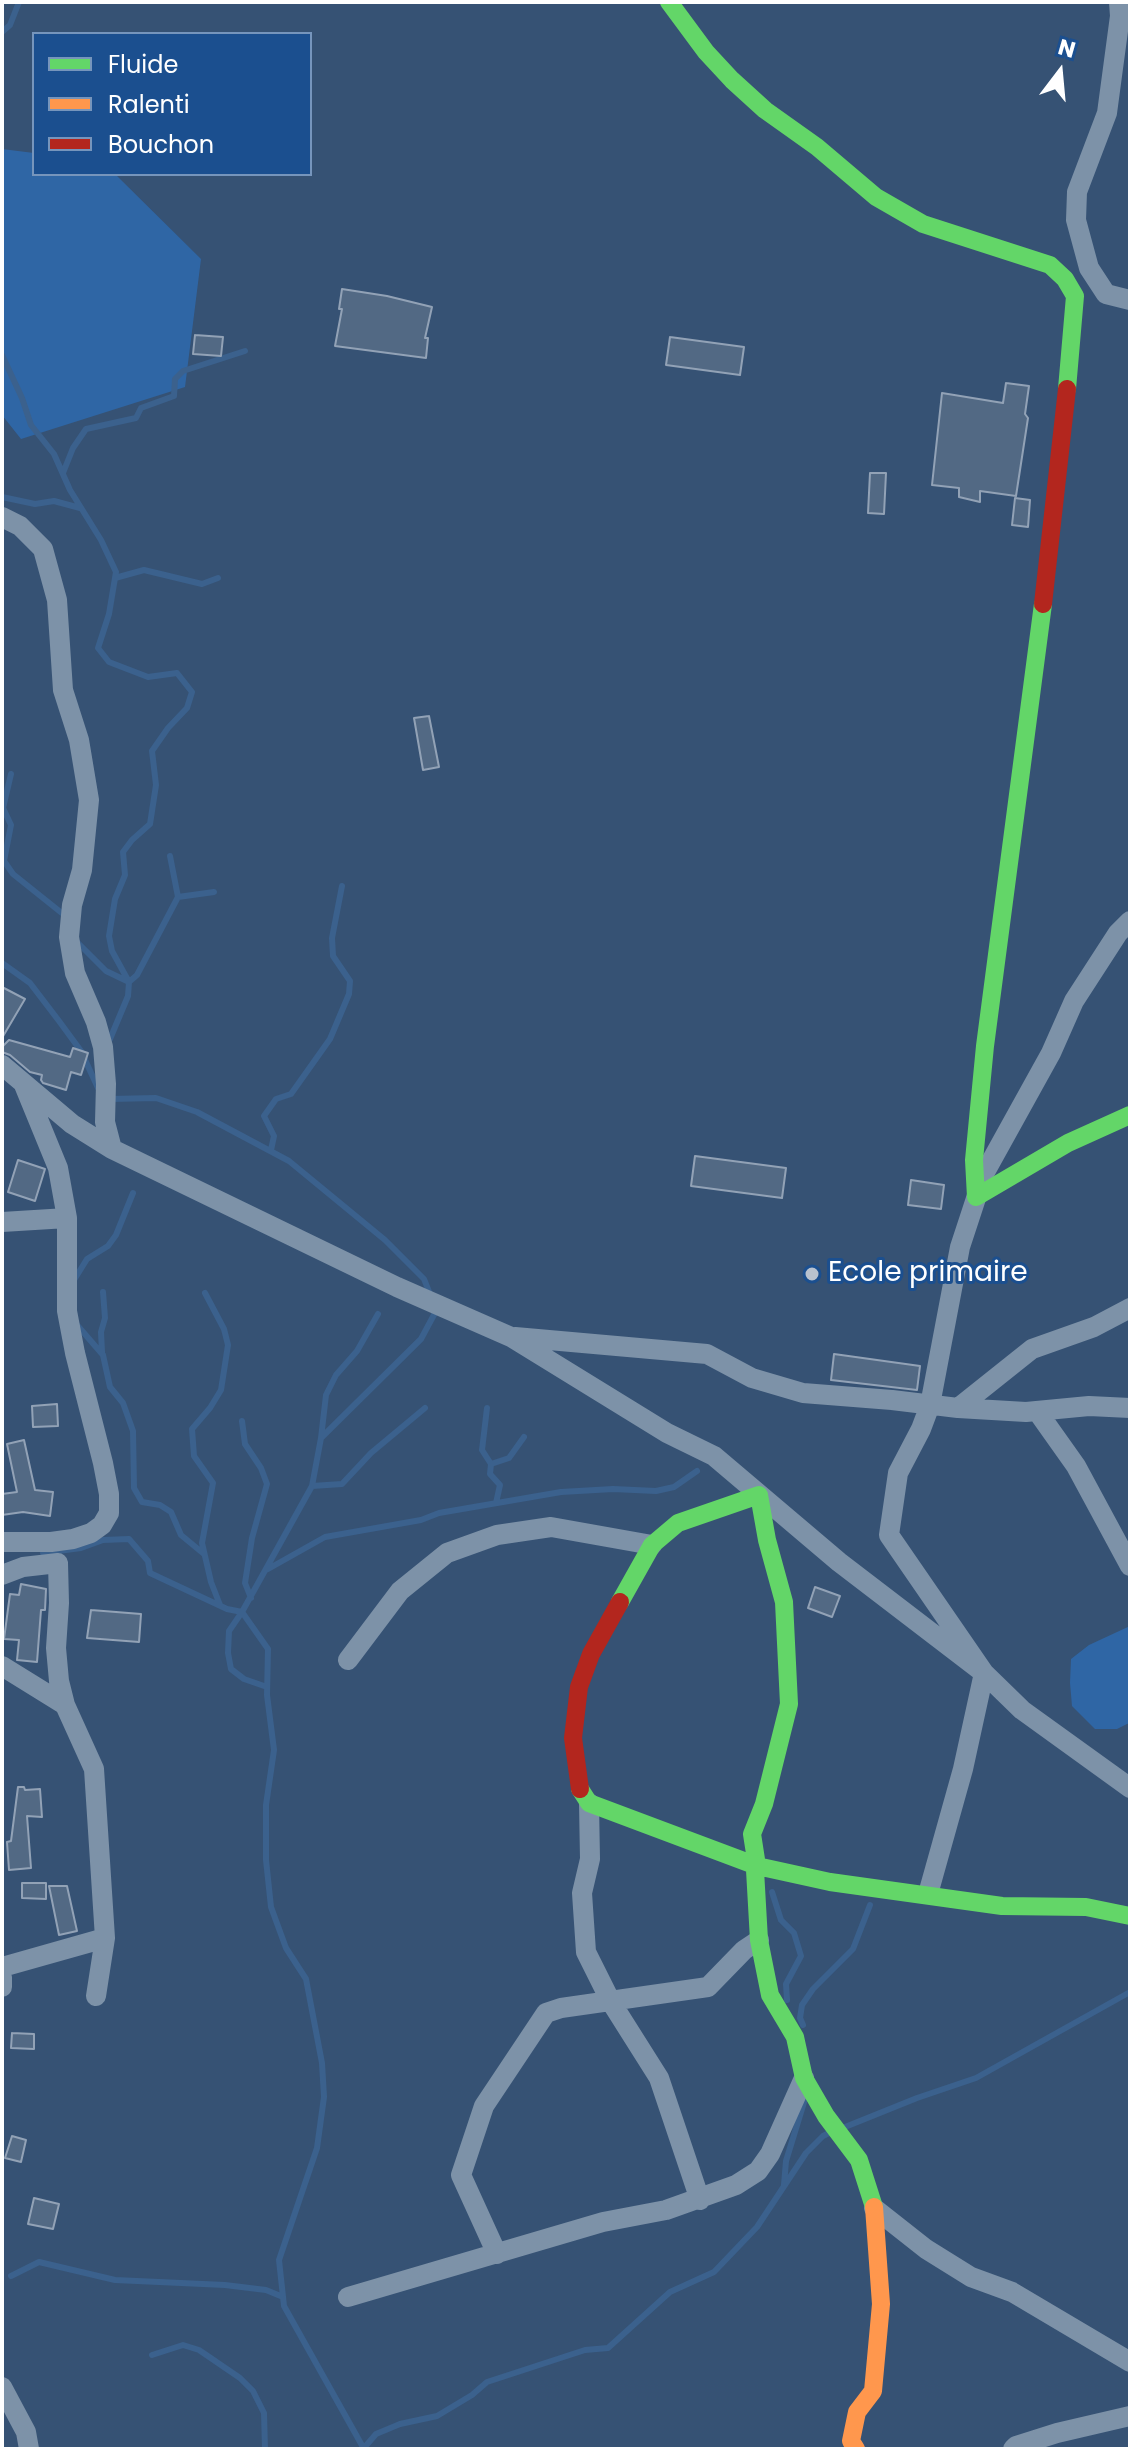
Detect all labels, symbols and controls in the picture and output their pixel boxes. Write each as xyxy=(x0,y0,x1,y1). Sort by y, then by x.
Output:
text: N xyxy=(1055,31,1079,66)
legend xyxy=(32,32,312,176)
north arrow xyxy=(1020,32,1100,112)
text: Fluide xyxy=(108,48,178,81)
text: Ralenti xyxy=(108,88,190,121)
text: Bouchon xyxy=(108,128,214,161)
place label: Ecole primaire xyxy=(828,1257,1028,1291)
marker: Ecole primaire xyxy=(803,1265,821,1283)

